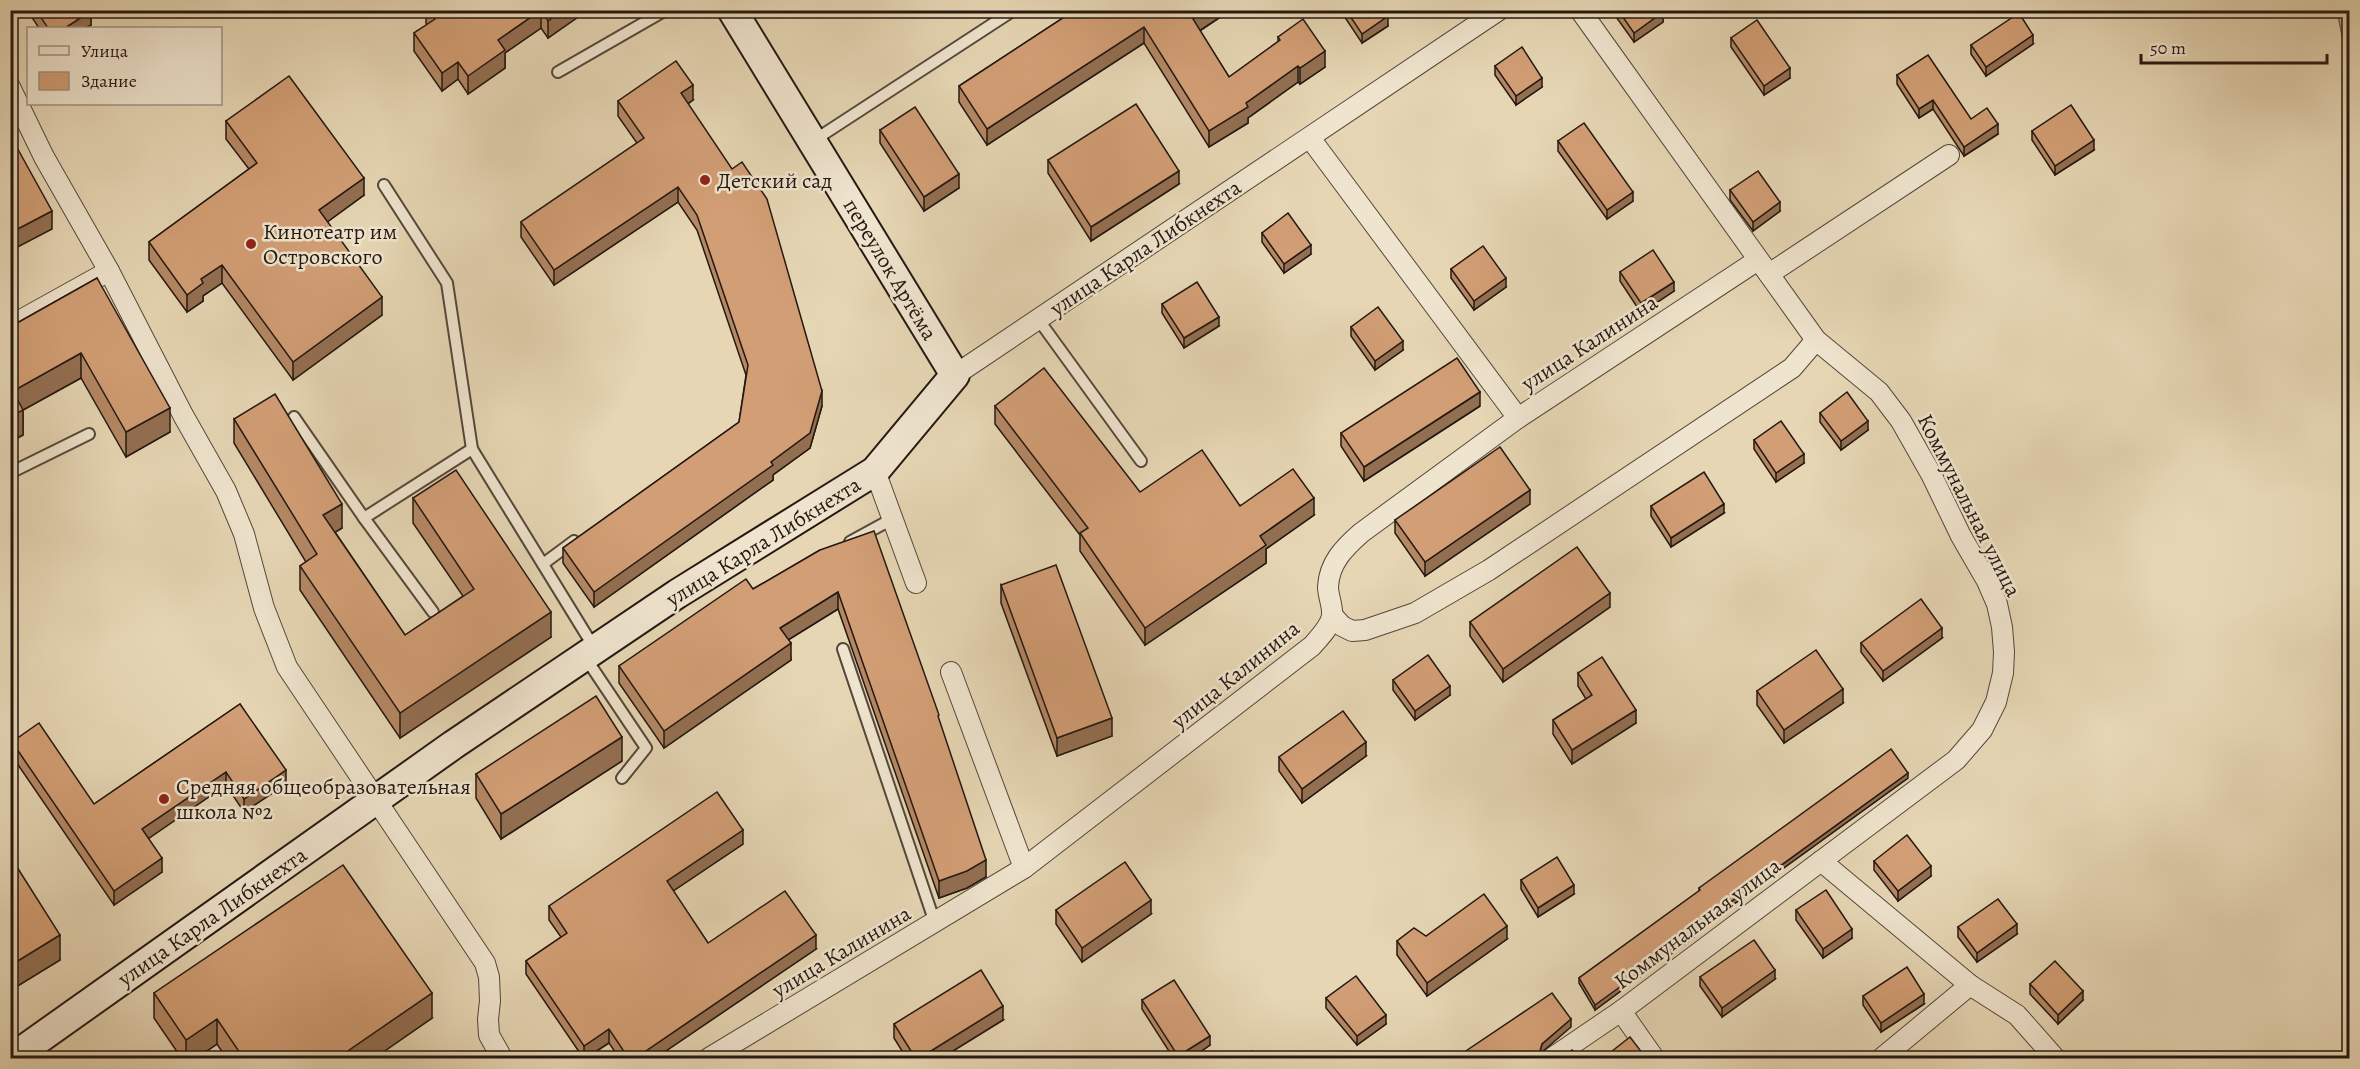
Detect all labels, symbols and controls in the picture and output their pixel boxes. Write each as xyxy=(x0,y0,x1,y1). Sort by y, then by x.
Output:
legend xyxy=(27,27,222,105)
scale bar xyxy=(2141,27,2327,65)
text: 50 m xyxy=(2150,36,2186,60)
text: Улица xyxy=(81,39,129,63)
text: Здание xyxy=(81,69,137,93)
place label: Детский сад xyxy=(717,166,832,196)
street label: улица Карла Либкнехта xyxy=(1043,172,1248,324)
marker: Детский сад xyxy=(698,173,712,187)
street label: переулок Артёма xyxy=(836,193,945,347)
place label: Кинотеатр им Островского xyxy=(263,217,397,272)
marker: Кинотеатр им Островского xyxy=(244,237,258,251)
street label: улица Калинина xyxy=(1515,287,1664,399)
street label: Коммунальная улица xyxy=(1910,409,2029,603)
street label: улица Карла Либкнехта xyxy=(660,469,867,615)
street label: улица Калинина xyxy=(1164,613,1307,736)
place label: Средняя общеобразовательная школа №2 xyxy=(176,772,471,827)
marker: Средняя общеобразовательная школа №2 xyxy=(157,792,171,806)
street label: улица Карла Либкнехта xyxy=(111,840,314,994)
street label: Коммунальная улица xyxy=(1608,851,1788,996)
street label: улица Калинина xyxy=(766,898,917,1006)

